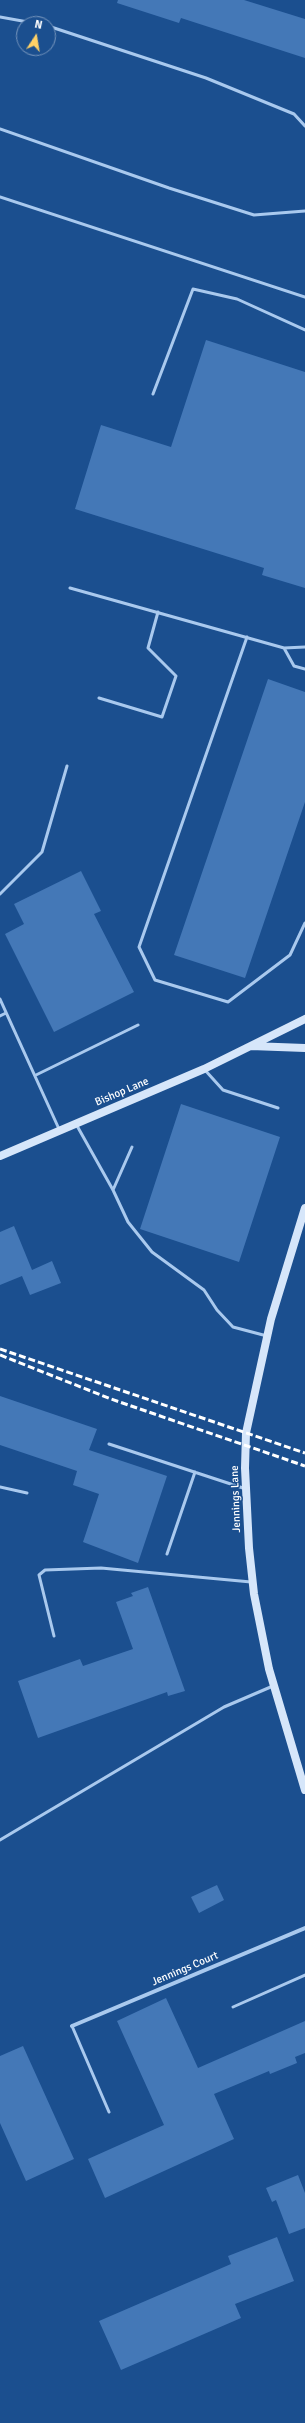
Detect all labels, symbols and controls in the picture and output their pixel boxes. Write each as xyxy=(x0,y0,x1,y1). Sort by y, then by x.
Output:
north arrow xyxy=(16,16,56,56)
text: N xyxy=(33,18,43,32)
street label: Bishop Lane xyxy=(93,1075,151,1109)
street label: Jennings Lane xyxy=(228,1465,244,1533)
street label: Jennings Court xyxy=(150,1949,220,1989)

